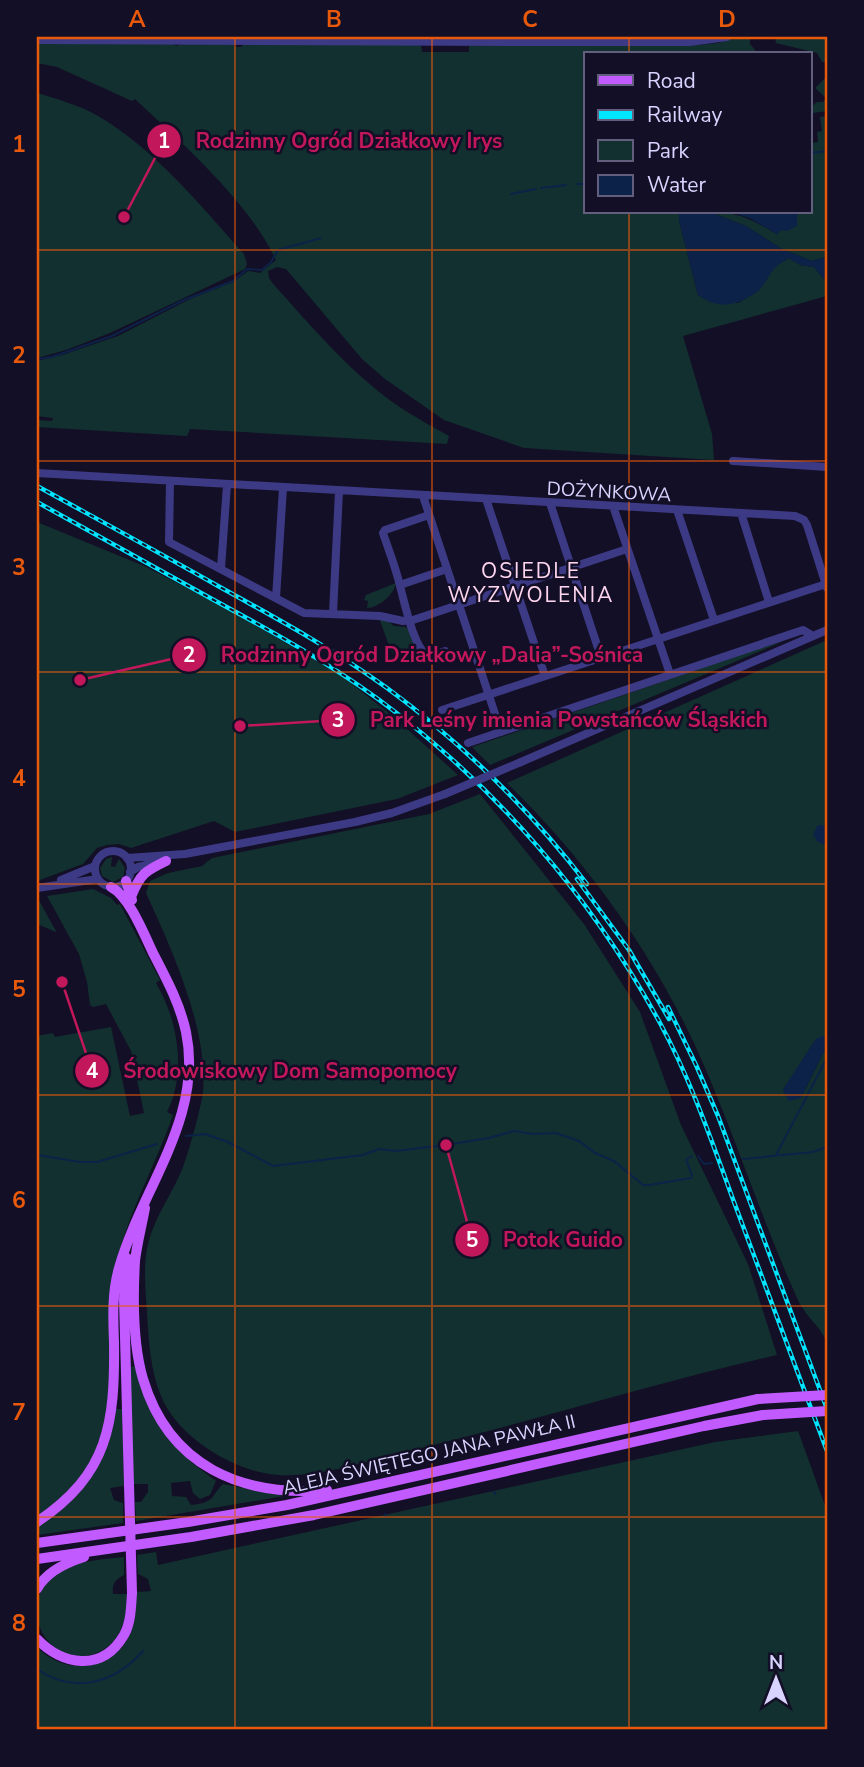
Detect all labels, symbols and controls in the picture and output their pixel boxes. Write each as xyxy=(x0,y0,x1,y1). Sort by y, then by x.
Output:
text: A xyxy=(128,4,146,35)
text: B xyxy=(326,4,342,35)
text: C xyxy=(522,4,538,35)
text: D xyxy=(718,4,736,35)
legend xyxy=(584,52,812,214)
text: Road xyxy=(647,67,696,95)
text: Railway xyxy=(647,101,722,129)
callout: Rodzinny Ogród Działkowy Irys xyxy=(146,120,516,162)
text: 1 xyxy=(158,127,170,155)
text: Rodzinny Ogród Działkowy Irys xyxy=(196,127,502,155)
text: 1 xyxy=(12,129,26,160)
text: Park xyxy=(647,137,689,165)
text: Water xyxy=(647,171,706,199)
text: 2 xyxy=(12,340,26,371)
street label: DOŻYNKOWA xyxy=(546,476,672,508)
text: 3 xyxy=(12,552,26,583)
district label: OSIEDLE WYZWOLENIA xyxy=(448,557,614,609)
callout: Rodzinny Ogród Działkowy „Dalia”-Sośnica xyxy=(172,634,657,676)
text: 2 xyxy=(183,641,195,669)
text: Rodzinny Ogród Działkowy „Dalia”-Sośnica xyxy=(221,641,643,669)
callout: Park Leśny imienia Powstańców Śląskich xyxy=(321,699,781,741)
text: 3 xyxy=(332,706,344,734)
text: Park Leśny imienia Powstańców Śląskich xyxy=(370,706,768,734)
text: 4 xyxy=(12,763,26,794)
text: 5 xyxy=(12,974,26,1005)
callout: Środowiskowy Dom Samopomocy xyxy=(75,1050,471,1092)
text: 4 xyxy=(86,1057,99,1085)
text: Środowiskowy Dom Samopomocy xyxy=(123,1057,458,1085)
text: 6 xyxy=(12,1185,26,1216)
callout: Potok Guido xyxy=(454,1219,637,1261)
text: 5 xyxy=(466,1226,478,1254)
text: Potok Guido xyxy=(503,1226,623,1254)
text: 7 xyxy=(12,1397,26,1428)
street label: ALEJA ŚWIĘTEGO JANA PAWŁA II xyxy=(280,1409,578,1501)
text: 8 xyxy=(12,1608,26,1639)
north arrow xyxy=(742,1644,812,1714)
text: N xyxy=(769,1650,783,1676)

